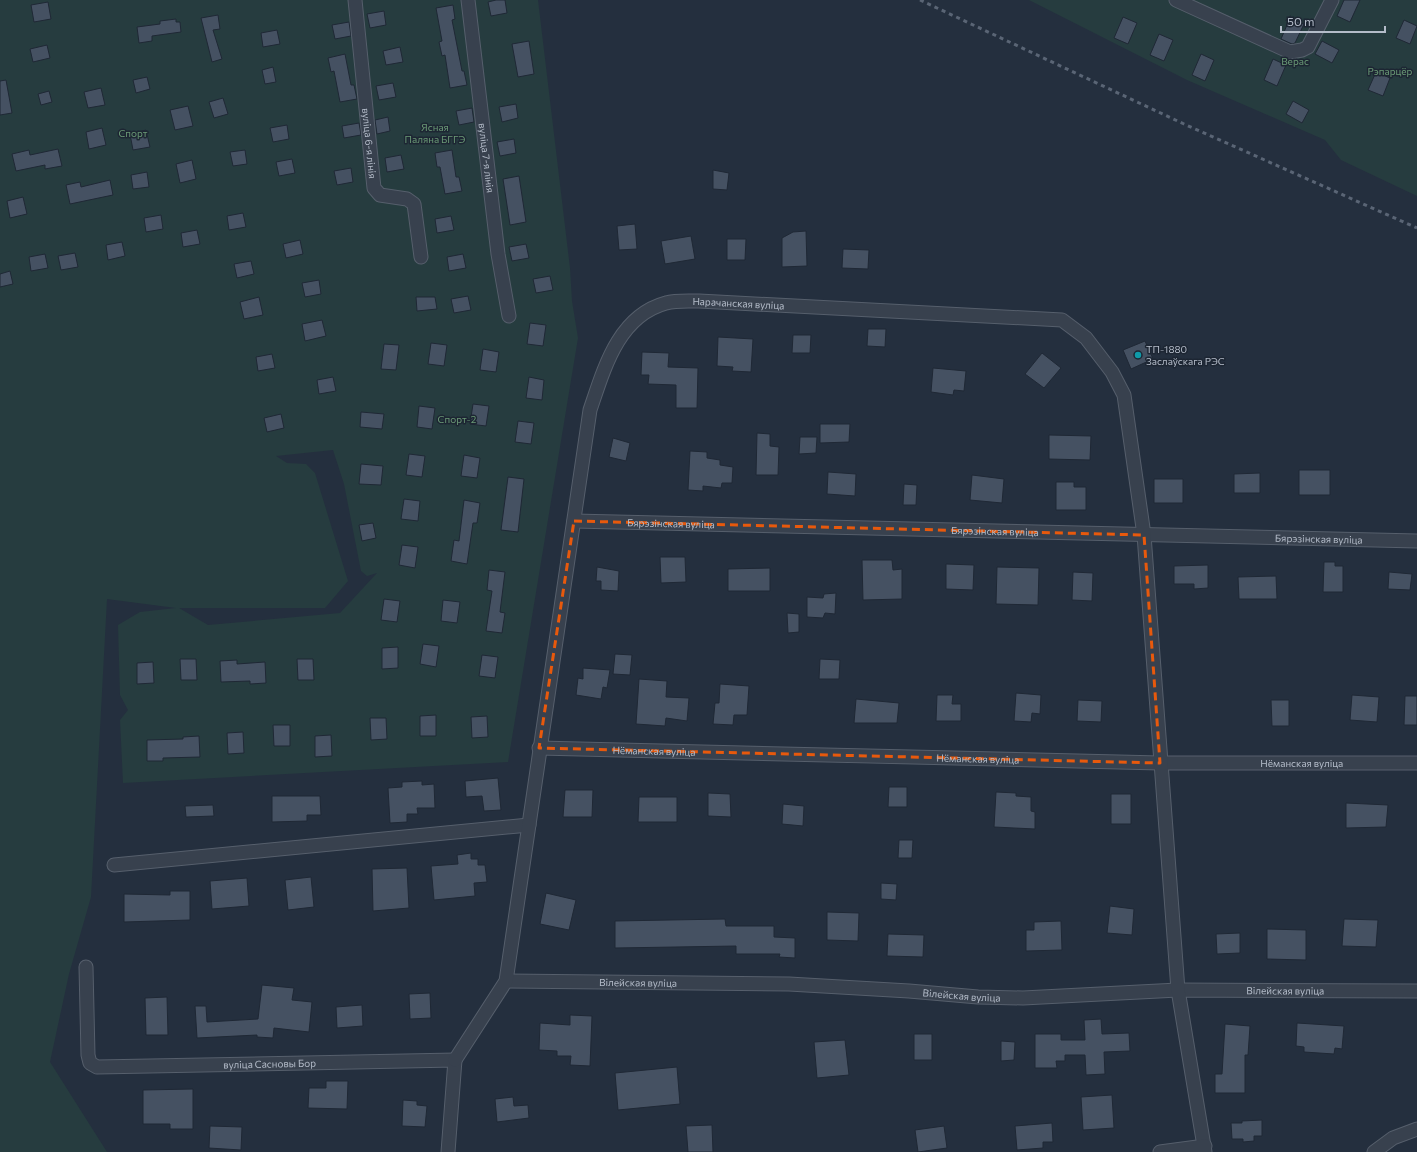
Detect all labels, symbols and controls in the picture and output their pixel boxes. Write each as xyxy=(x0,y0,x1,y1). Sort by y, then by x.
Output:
scale bar xyxy=(1281,8,1385,34)
text: 50 m xyxy=(1287,14,1315,28)
park label: Верас xyxy=(1281,55,1309,67)
park label: Рэпарцёр xyxy=(1368,65,1413,77)
street label: вуліца 6-я лінія xyxy=(360,107,379,179)
park label: Ясная Паляна БГГЭ xyxy=(405,121,466,145)
street label: вуліца 7-я лінія xyxy=(477,122,497,193)
park label: Спорт xyxy=(119,127,148,139)
street label: Нарачанская вуліца xyxy=(692,295,785,311)
place label: ТП-1880 Заслаўскага РЭС xyxy=(1146,343,1225,367)
marker: ТП-1880 Заслаўскага РЭС xyxy=(1133,350,1143,360)
park label: Спорт-2 xyxy=(438,413,477,425)
street label: Бярэзінская вуліца xyxy=(627,516,715,530)
street label: Бярэзінская вуліца xyxy=(951,524,1039,538)
street label: Бярэзінская вуліца xyxy=(1275,532,1363,546)
street label: Нёманская вуліца xyxy=(612,744,696,758)
street label: Нёманская вуліца xyxy=(936,752,1019,766)
street label: Нёманская вуліца xyxy=(1260,757,1343,769)
street label: Вілейская вуліца xyxy=(599,976,677,989)
street label: Вілейская вуліца xyxy=(1246,984,1324,997)
street label: Вілейская вуліца xyxy=(922,986,1001,1003)
street label: вуліца Сасновы Бор xyxy=(223,1057,316,1071)

